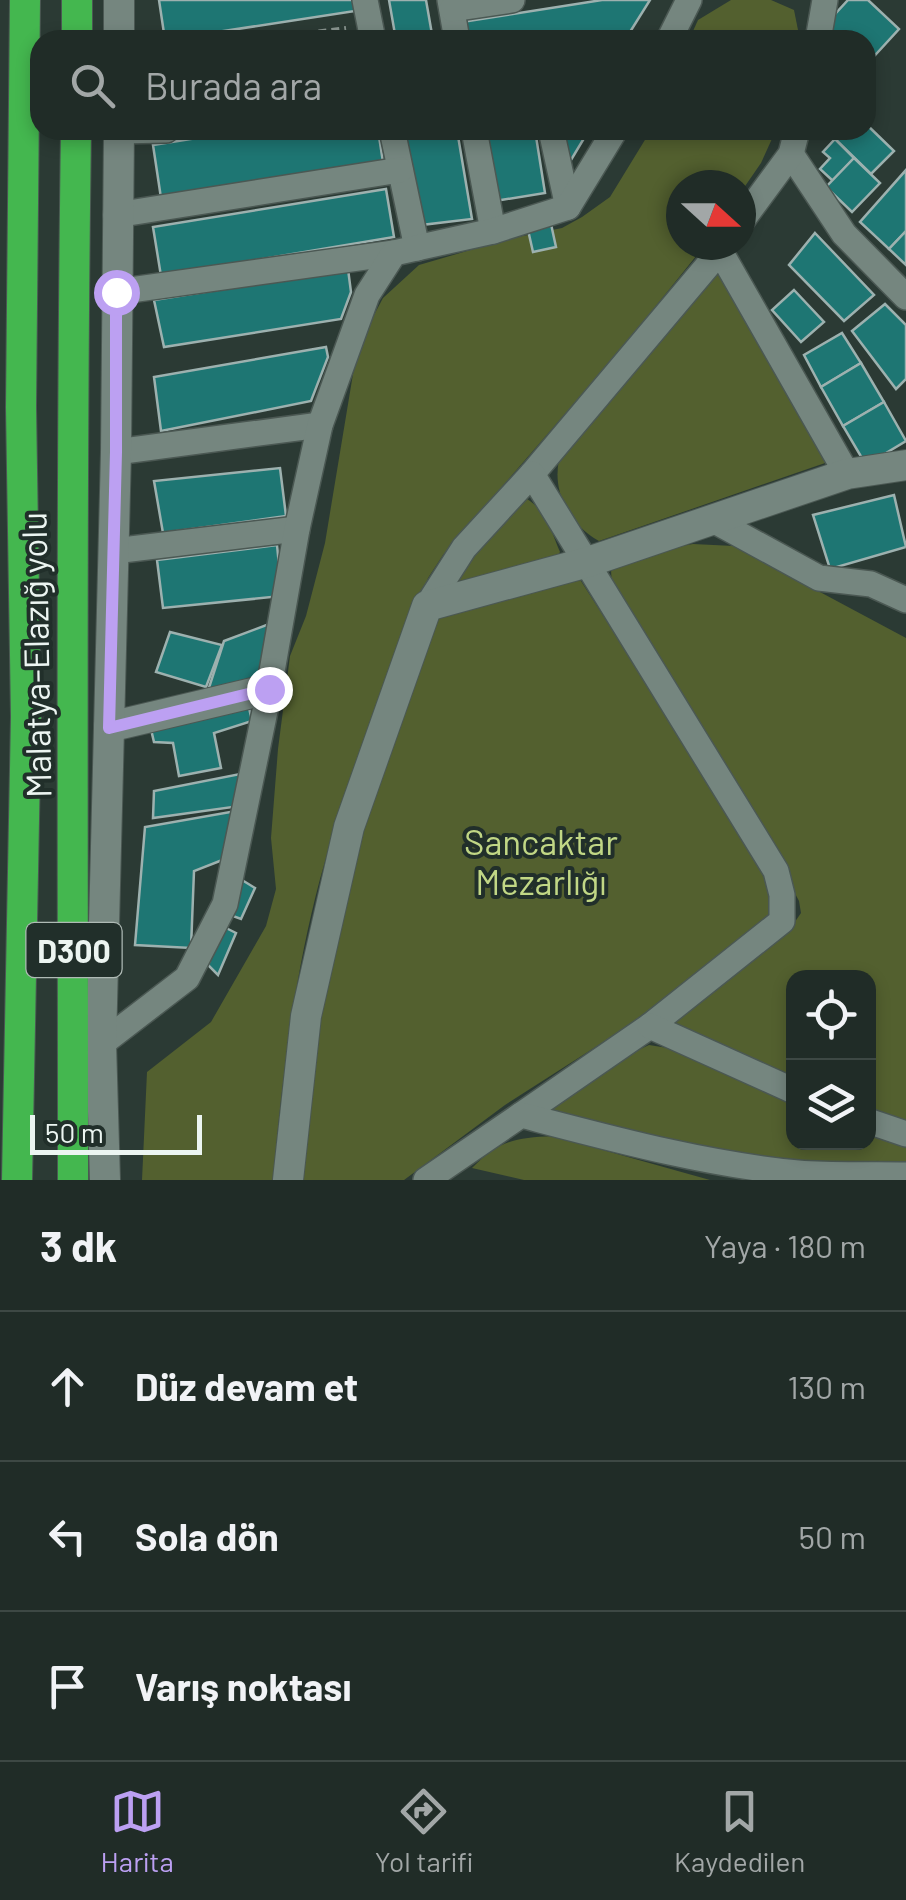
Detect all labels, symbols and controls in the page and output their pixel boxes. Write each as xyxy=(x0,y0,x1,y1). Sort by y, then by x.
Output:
search box xyxy=(30,30,876,140)
icon: search xyxy=(65,58,120,113)
text: Burada ara xyxy=(145,62,322,108)
north arrow xyxy=(666,170,756,260)
route start xyxy=(94,270,140,316)
street label: Malatya-Elazığ yolu xyxy=(12,512,58,798)
route end xyxy=(247,667,293,713)
park label: Sancaktar Mezarlığı xyxy=(464,820,618,902)
road number: D300 xyxy=(27,923,122,977)
map controls xyxy=(786,970,876,1150)
button: locate xyxy=(786,970,876,1060)
button: layers xyxy=(786,1060,876,1150)
scale bar xyxy=(30,1110,202,1154)
text: 50 m xyxy=(45,1115,104,1149)
text: 3 dk xyxy=(40,1220,117,1270)
text: Yaya · 180 m xyxy=(704,1226,866,1264)
icon: ahead xyxy=(40,1359,95,1414)
text: Düz devam et xyxy=(135,1363,358,1409)
text: 130 m xyxy=(787,1367,866,1405)
icon: left xyxy=(40,1509,95,1564)
text: Sola dön xyxy=(135,1513,279,1559)
text: 50 m xyxy=(799,1517,866,1555)
icon: arrive xyxy=(40,1659,95,1714)
text: Varış noktası xyxy=(135,1663,351,1709)
tab: Harita xyxy=(101,1784,174,1878)
tab: Yol tarifi xyxy=(375,1784,473,1878)
tab: Kaydedilen xyxy=(674,1784,805,1878)

